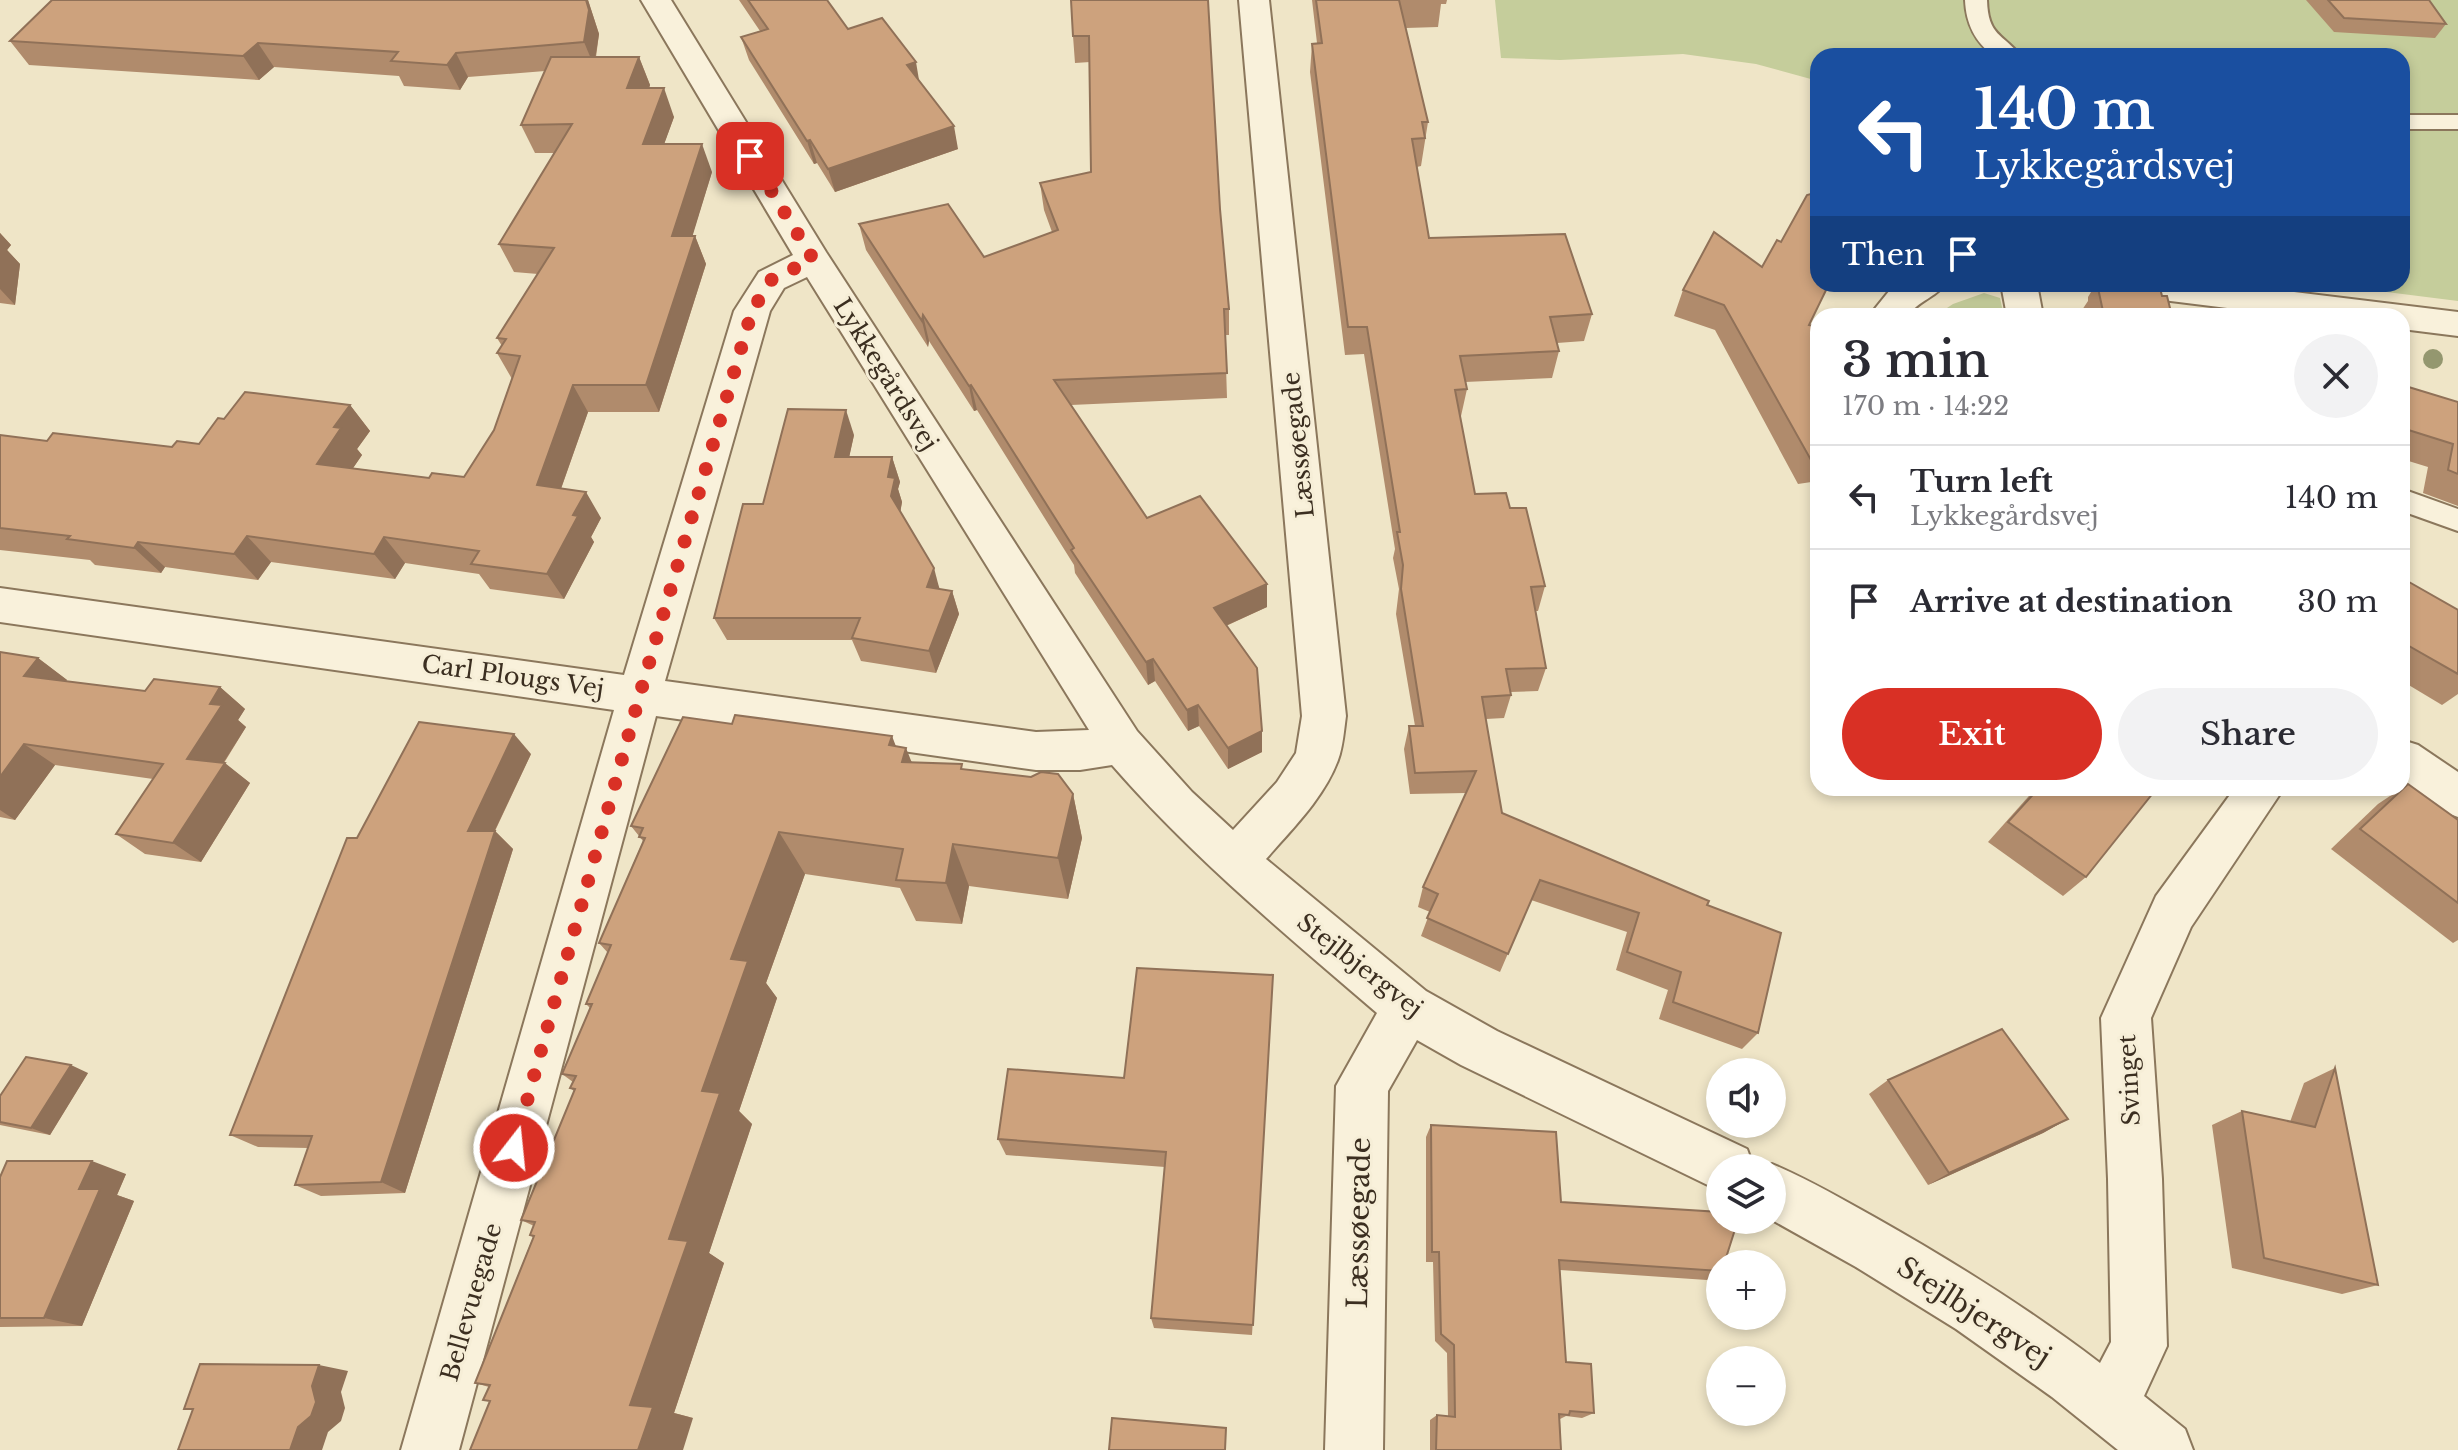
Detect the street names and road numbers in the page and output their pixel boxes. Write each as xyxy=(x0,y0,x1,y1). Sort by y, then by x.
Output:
street label: Lykkegårdsvej xyxy=(828,292,944,456)
street label: Læssøegade xyxy=(1276,371,1320,519)
street label: Carl Plougs Vej xyxy=(420,649,606,703)
street label: Stejlbjergvej xyxy=(1292,907,1428,1023)
street label: Svinget xyxy=(2112,1034,2146,1126)
street label: Læssøegade xyxy=(1340,1137,1378,1309)
street label: Bellevuegade xyxy=(435,1220,507,1384)
street label: Stejlbjergvej xyxy=(1891,1249,2057,1375)

